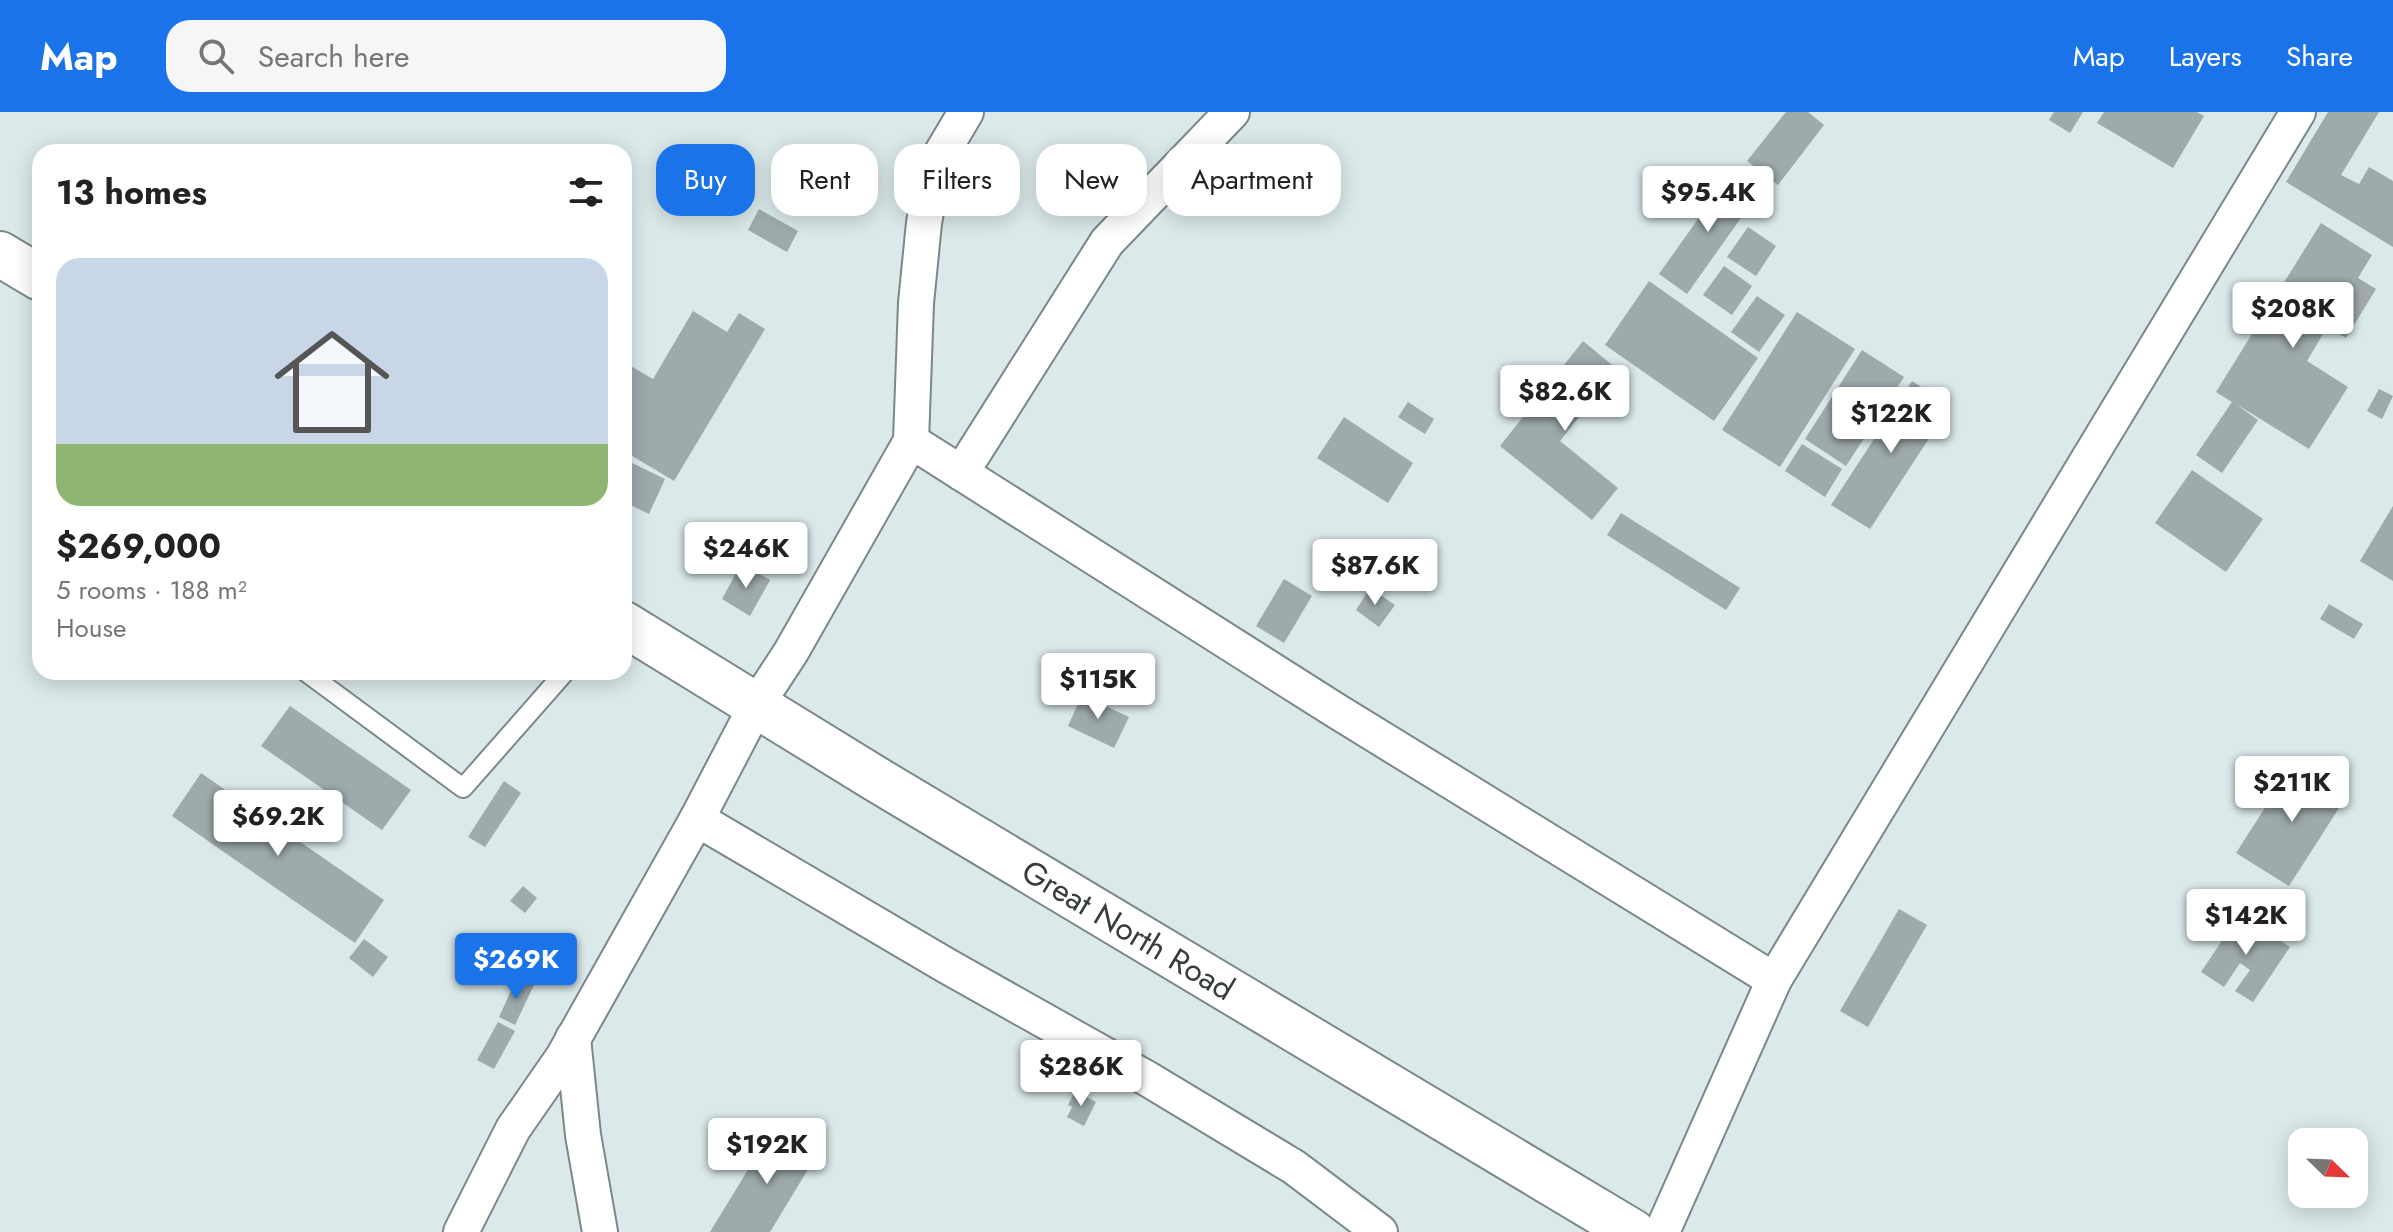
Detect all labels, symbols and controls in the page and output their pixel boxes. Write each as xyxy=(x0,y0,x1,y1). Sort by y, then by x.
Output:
search box xyxy=(166,20,726,92)
text: Map xyxy=(40,29,118,84)
icon: search xyxy=(194,34,238,78)
text: Search here xyxy=(258,35,410,78)
text: Map xyxy=(2073,36,2125,77)
text: Layers xyxy=(2169,36,2242,77)
text: Share xyxy=(2286,36,2353,77)
chip: Buy xyxy=(656,144,755,216)
chip: Rent xyxy=(771,144,878,216)
chip: Filters xyxy=(894,144,1020,216)
chip: New xyxy=(1036,144,1147,216)
chip: Apartment xyxy=(1163,144,1341,216)
pin: $95.4K xyxy=(1643,166,1773,234)
text: 13 homes xyxy=(56,168,207,217)
icon: filters xyxy=(564,170,608,214)
text: $95.4K xyxy=(1660,173,1756,211)
pin: $208K xyxy=(2237,282,2349,350)
text: $208K xyxy=(2251,289,2335,327)
icon: home xyxy=(260,310,404,454)
pin: $82.6K xyxy=(1500,365,1630,433)
text: $82.6K xyxy=(1518,372,1612,410)
pin: $122K xyxy=(1835,387,1947,455)
text: $122K xyxy=(1850,394,1932,432)
text: $269,000 xyxy=(56,522,221,571)
pin: $246K xyxy=(690,522,802,590)
text: $246K xyxy=(703,529,789,567)
pin: $87.6K xyxy=(1310,539,1440,607)
text: $87.6K xyxy=(1330,546,1420,584)
text: 5 rooms · 188 m² xyxy=(56,571,247,609)
text: House xyxy=(56,609,126,647)
pin: $115K xyxy=(1042,653,1154,721)
text: $115K xyxy=(1059,660,1137,698)
pin: $211K xyxy=(2236,756,2348,824)
text: $211K xyxy=(2253,763,2331,801)
pin: $69.2K xyxy=(213,790,343,858)
text: $69.2K xyxy=(232,797,324,835)
street label: Great North Road xyxy=(1013,848,1243,1012)
pin: $142K xyxy=(2190,889,2302,957)
text: $142K xyxy=(2205,896,2287,934)
pin: $269K xyxy=(460,933,572,1001)
text: $269K xyxy=(473,940,559,978)
pin: $286K xyxy=(1025,1040,1137,1108)
text: $286K xyxy=(1038,1047,1124,1085)
pin: $192K xyxy=(711,1118,823,1186)
text: $192K xyxy=(726,1125,808,1163)
north arrow xyxy=(2288,1128,2368,1208)
map controls xyxy=(2288,1128,2368,1208)

